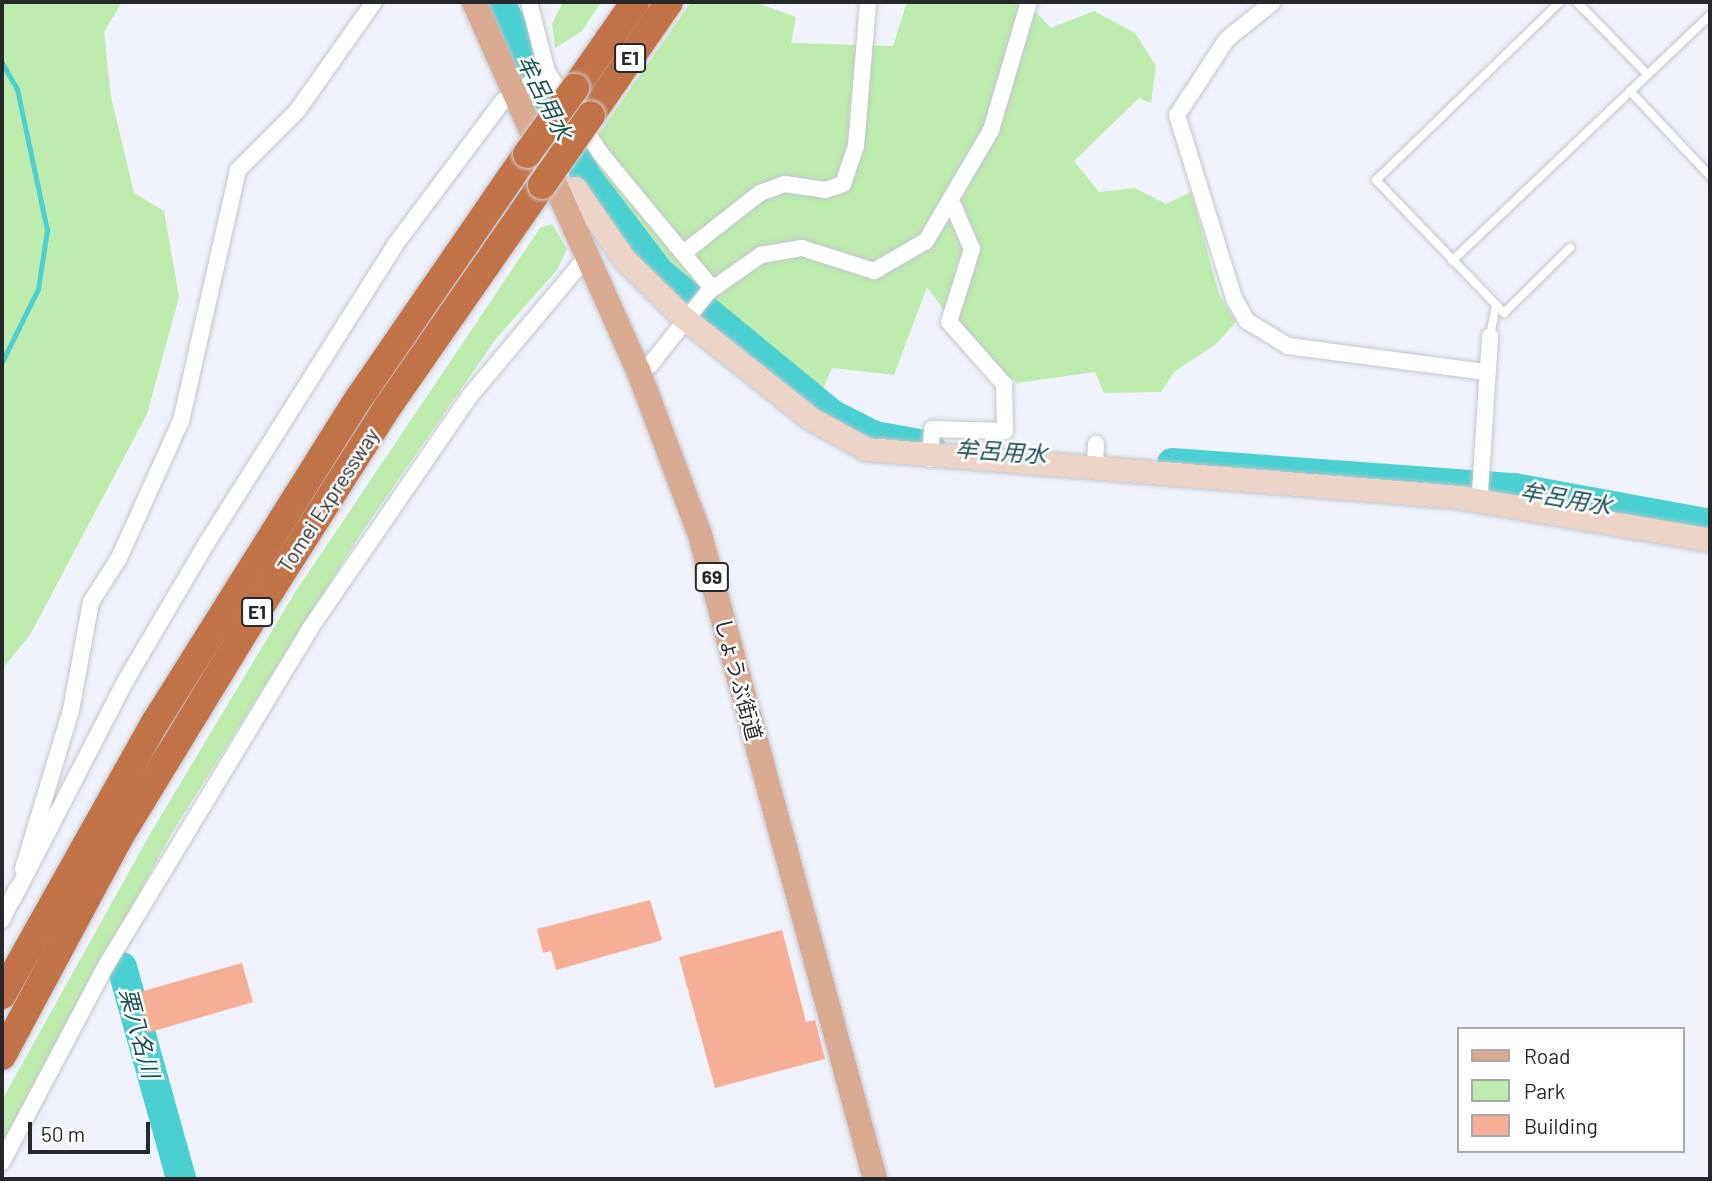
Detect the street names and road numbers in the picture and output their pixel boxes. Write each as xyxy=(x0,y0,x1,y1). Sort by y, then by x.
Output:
road number: E1 xyxy=(612,43,648,74)
street label: Tomei Expressway xyxy=(272,423,384,577)
road number: 69 xyxy=(694,562,730,592)
road number: E1 xyxy=(240,596,274,628)
street label: しょうぶ街道 xyxy=(711,615,767,743)

